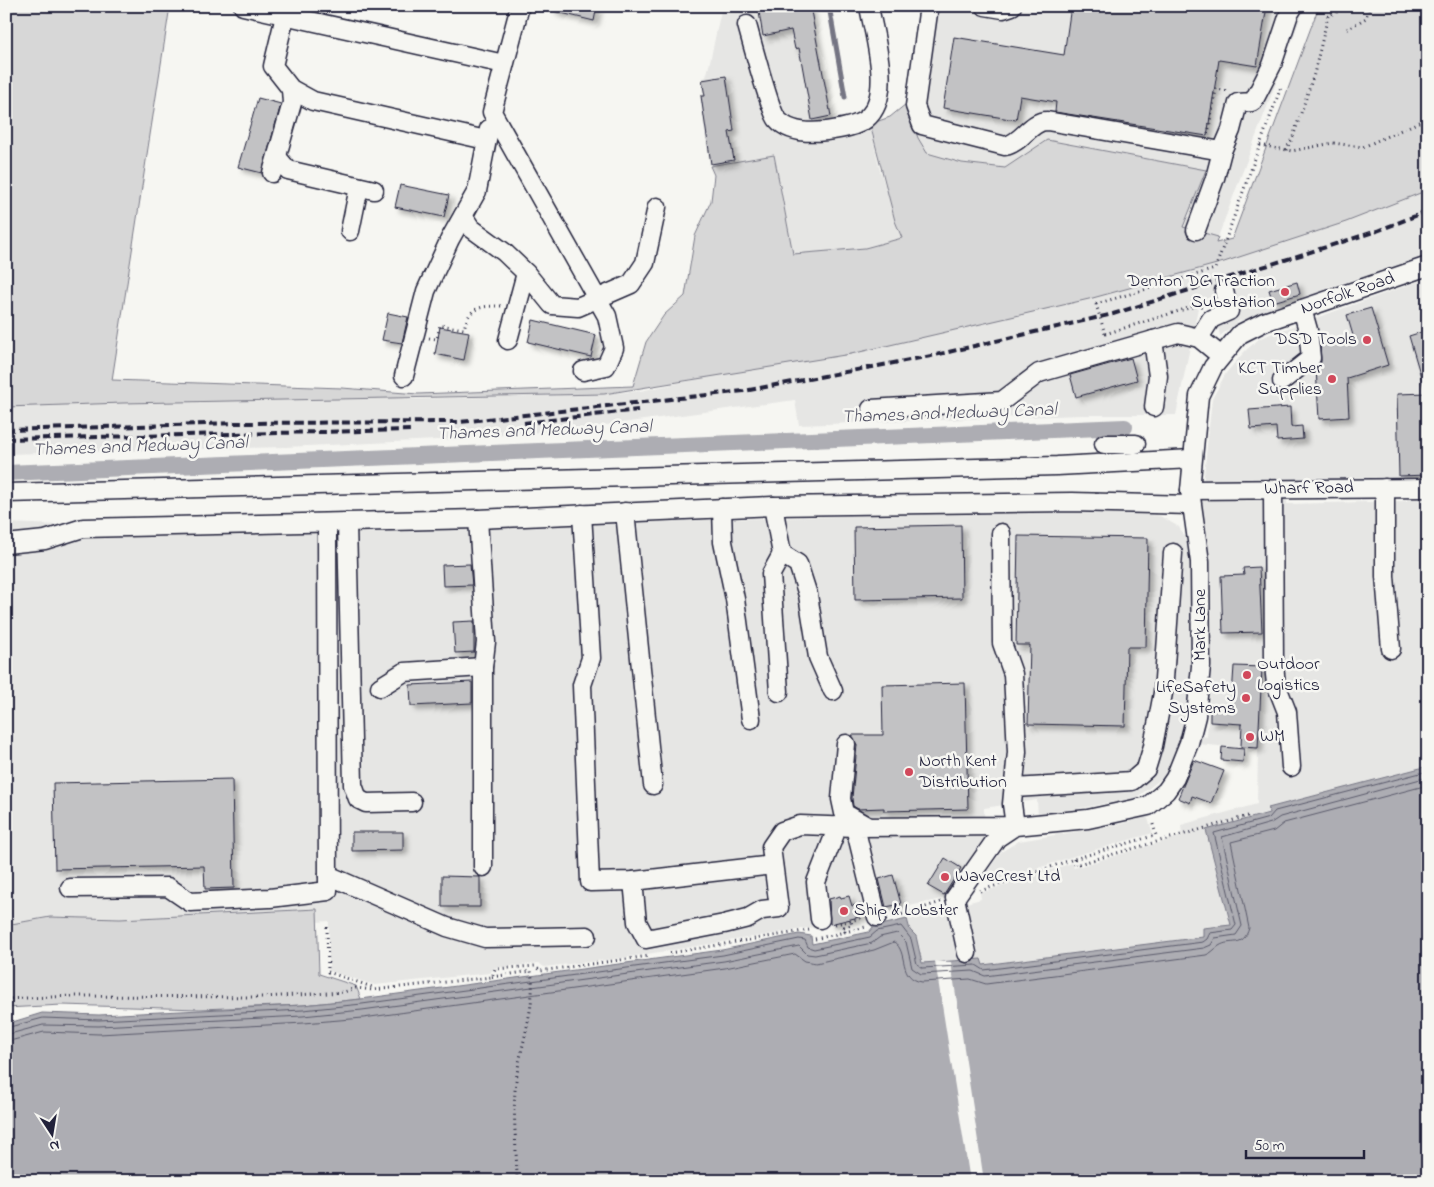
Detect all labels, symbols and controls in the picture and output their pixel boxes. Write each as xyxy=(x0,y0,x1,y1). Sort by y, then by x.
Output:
street label: Norfolk Road xyxy=(1298,266,1398,322)
place label: Denton DC Traction Substation xyxy=(1126,269,1275,316)
marker: Denton DC Traction Substation xyxy=(1279,286,1291,298)
place label: DSD Tools xyxy=(1274,327,1357,353)
marker: DSD Tools xyxy=(1361,334,1373,346)
place label: KCT Timber Supplies xyxy=(1238,356,1322,403)
marker: KCT Timber Supplies xyxy=(1326,373,1338,385)
water label: Thames and Medway Canal xyxy=(841,397,1060,431)
water label: Thames and Medway Canal xyxy=(436,414,655,448)
water label: Thames and Medway Canal xyxy=(32,430,251,464)
street label: Wharf Road xyxy=(1264,475,1354,503)
street label: Mark Lane xyxy=(1188,588,1214,661)
place label: Outdoor Logistics xyxy=(1257,652,1320,700)
marker: Outdoor Logistics xyxy=(1241,669,1253,681)
place label: LifeSafety Systems xyxy=(1156,675,1236,722)
marker: LifeSafety Systems xyxy=(1240,692,1252,704)
place label: WM xyxy=(1260,724,1285,750)
marker: WM xyxy=(1244,731,1256,743)
place label: North Kent Distribution xyxy=(918,749,1007,796)
marker: North Kent Distribution xyxy=(903,766,915,778)
place label: WaveCrest Ltd xyxy=(955,864,1060,890)
marker: WaveCrest Ltd xyxy=(939,871,951,883)
place label: Ship & Lobster xyxy=(854,898,959,924)
marker: Ship & Lobster xyxy=(838,905,850,917)
north arrow xyxy=(28,1110,78,1160)
scale bar xyxy=(1246,1127,1364,1159)
text: N xyxy=(48,1134,61,1157)
text: 50 m xyxy=(1254,1135,1285,1157)

